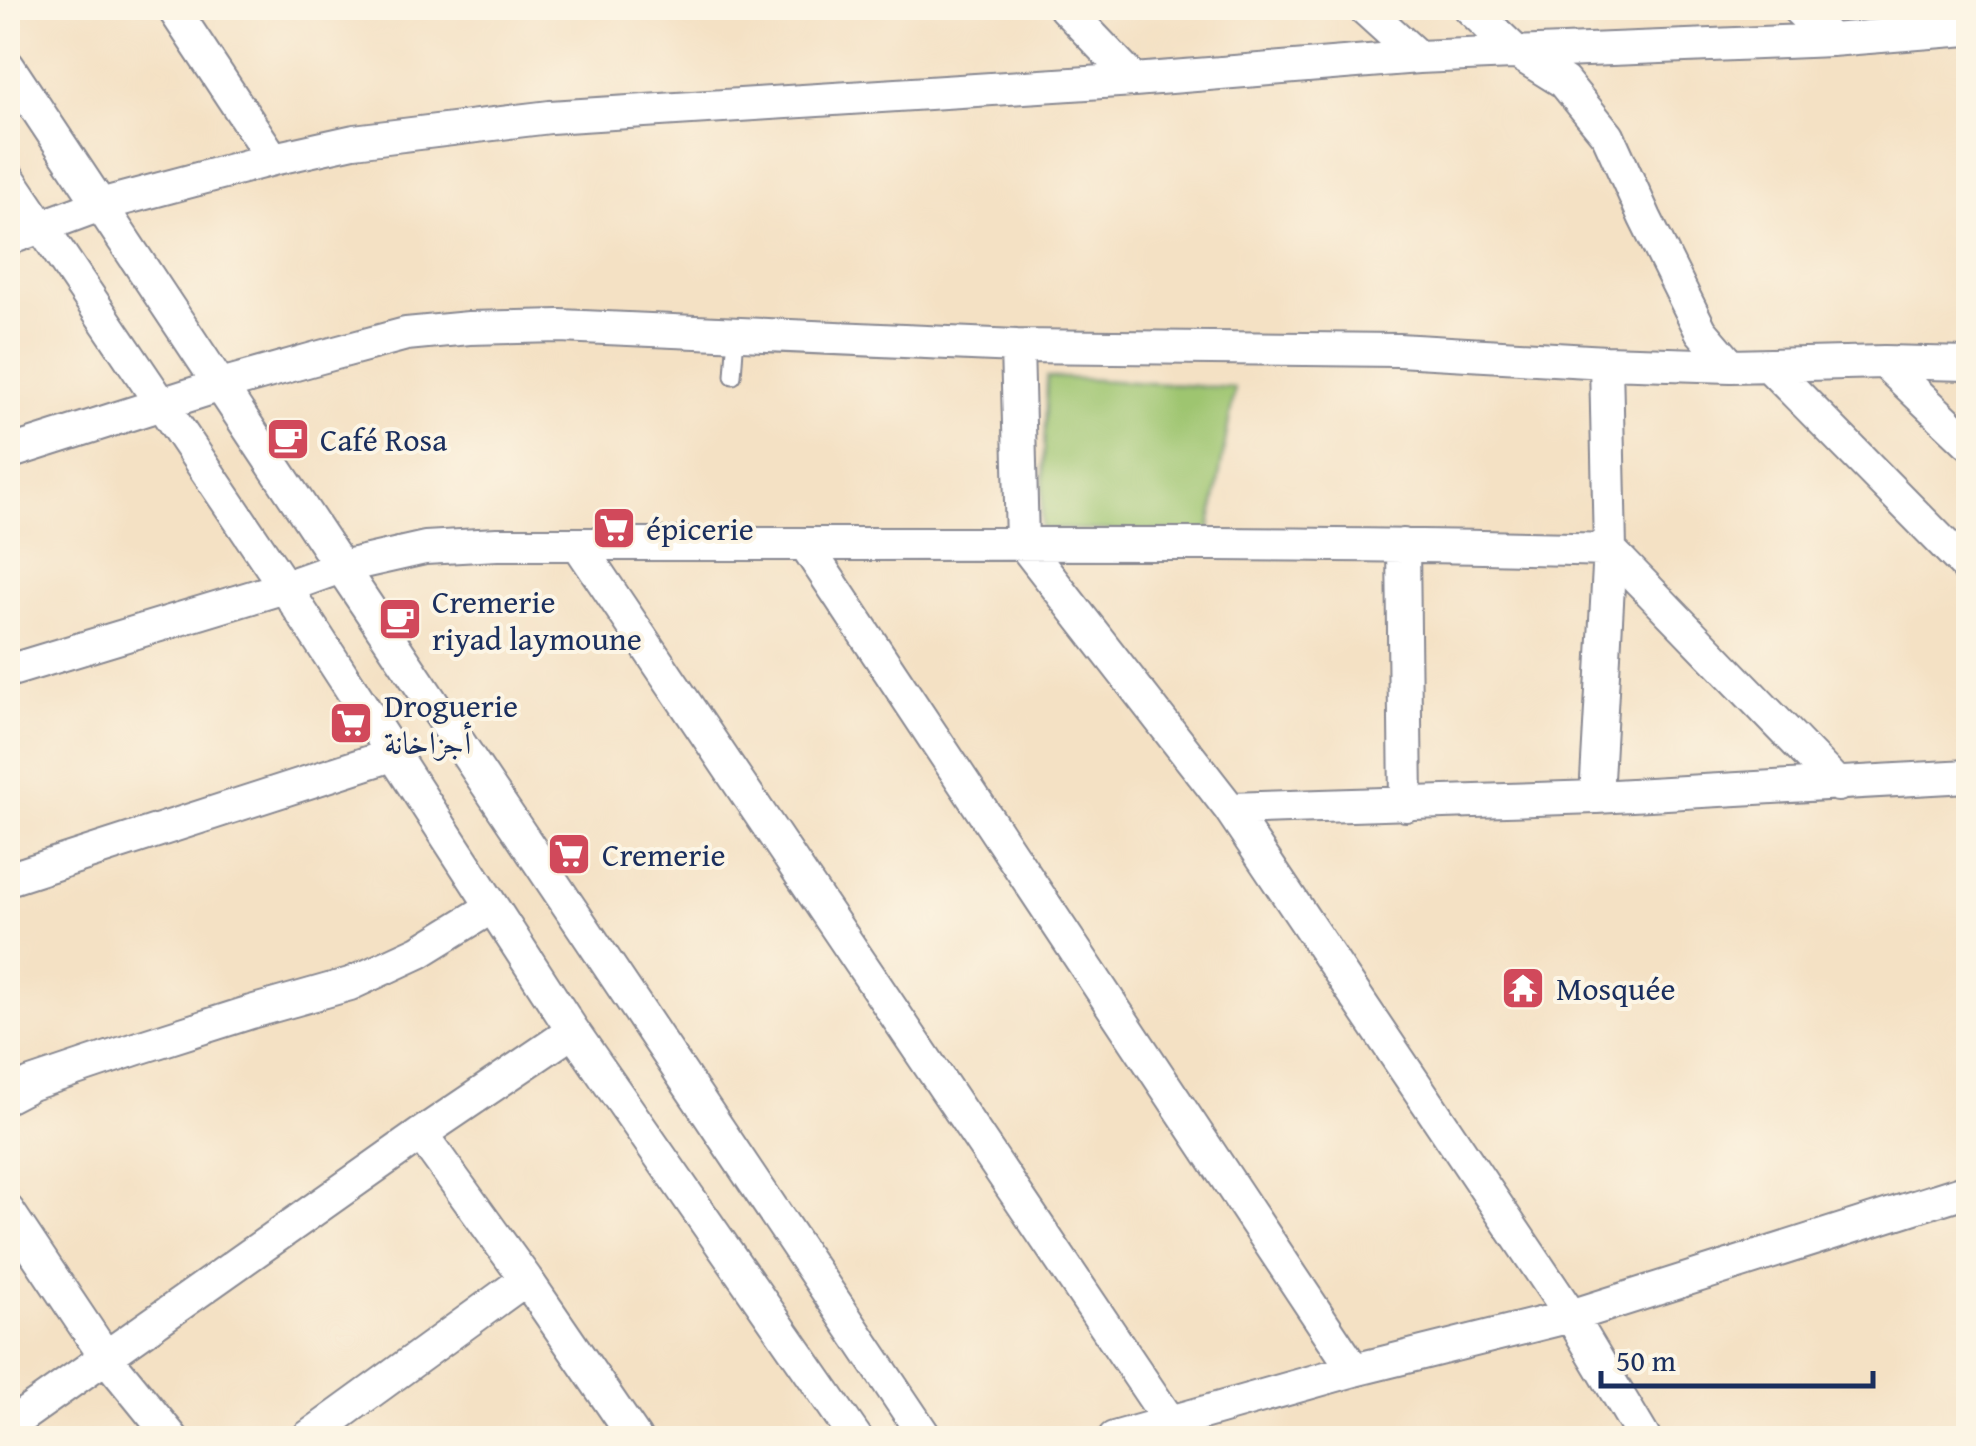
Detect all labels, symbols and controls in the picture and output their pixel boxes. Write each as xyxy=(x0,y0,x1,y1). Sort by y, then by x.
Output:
cafe icon: Café Rosa xyxy=(265,416,311,462)
place label: Café Rosa xyxy=(320,416,447,463)
supermarket icon: épicerie xyxy=(591,505,637,551)
place label: épicerie xyxy=(646,505,754,552)
place label: Cremerie riyad laymoune xyxy=(432,578,642,662)
cafe icon: Cremerie riyad laymoune xyxy=(377,596,423,642)
place label: Droguerie أجزاخانة xyxy=(384,682,518,766)
supermarket icon: Droguerie أجزاخانة xyxy=(328,700,374,746)
supermarket icon: Cremerie xyxy=(546,831,592,877)
place label: Cremerie xyxy=(602,831,725,878)
temple icon: Mosquée xyxy=(1500,965,1546,1011)
place label: Mosquée xyxy=(1556,965,1675,1012)
scale bar xyxy=(1601,1326,1874,1388)
text: 50 m xyxy=(1616,1338,1676,1382)

